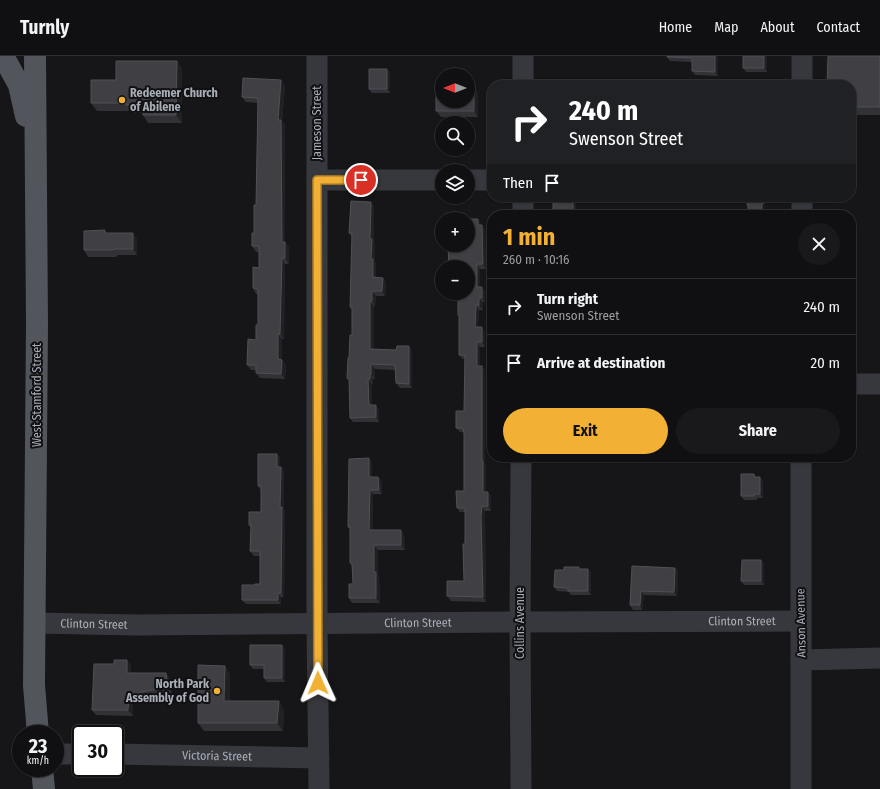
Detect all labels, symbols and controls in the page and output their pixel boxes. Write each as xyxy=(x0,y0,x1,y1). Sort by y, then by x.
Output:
text: Turnly xyxy=(20,16,69,39)
text: Home xyxy=(659,19,692,36)
text: Map xyxy=(714,19,738,36)
text: About xyxy=(760,19,795,36)
text: Contact xyxy=(817,19,860,36)
north arrow xyxy=(435,68,475,108)
map controls xyxy=(435,68,475,300)
place label: Redeemer Church of Abilene xyxy=(130,86,218,114)
street label: Jameson Street xyxy=(310,86,324,160)
text: 240 m xyxy=(569,94,638,127)
marker: Redeemer Church of Abilene xyxy=(117,95,127,105)
icon: right xyxy=(503,96,555,148)
button: search xyxy=(435,116,475,156)
text: Swenson Street xyxy=(569,128,683,150)
pin xyxy=(344,163,378,197)
button: layers xyxy=(435,164,475,204)
icon: arrive xyxy=(350,169,372,191)
icon: arrive xyxy=(541,172,563,194)
text: Then xyxy=(503,174,533,192)
button: + xyxy=(435,212,475,252)
text: 1 min xyxy=(503,223,555,251)
button: close xyxy=(798,223,840,265)
text: 260 m · 10:16 xyxy=(503,252,569,267)
button: − xyxy=(435,260,475,300)
text: Turn right xyxy=(537,290,598,308)
icon: right xyxy=(503,296,525,318)
text: 240 m xyxy=(804,298,840,316)
text: Swenson Street xyxy=(537,308,620,323)
street label: West Stamford Street xyxy=(30,343,44,447)
icon: arrive xyxy=(503,352,525,374)
text: Arrive at destination xyxy=(537,354,665,372)
text: 20 m xyxy=(811,354,840,372)
button: Exit xyxy=(503,408,668,454)
button: Share xyxy=(676,408,840,454)
street label: Collins Avenue xyxy=(513,587,527,659)
street label: Anson Avenue xyxy=(793,588,809,658)
street label: Clinton Street xyxy=(708,614,776,628)
street label: Clinton Street xyxy=(60,616,128,632)
street label: Clinton Street xyxy=(384,616,452,630)
position arrow xyxy=(297,662,339,704)
place label: North Park Assembly of God xyxy=(125,677,210,705)
marker: North Park Assembly of God xyxy=(212,686,222,696)
speed limit sign: 30 xyxy=(72,725,124,777)
text: 23 xyxy=(29,734,47,758)
street label: Victoria Street xyxy=(182,748,252,764)
text: km/h xyxy=(27,755,49,767)

